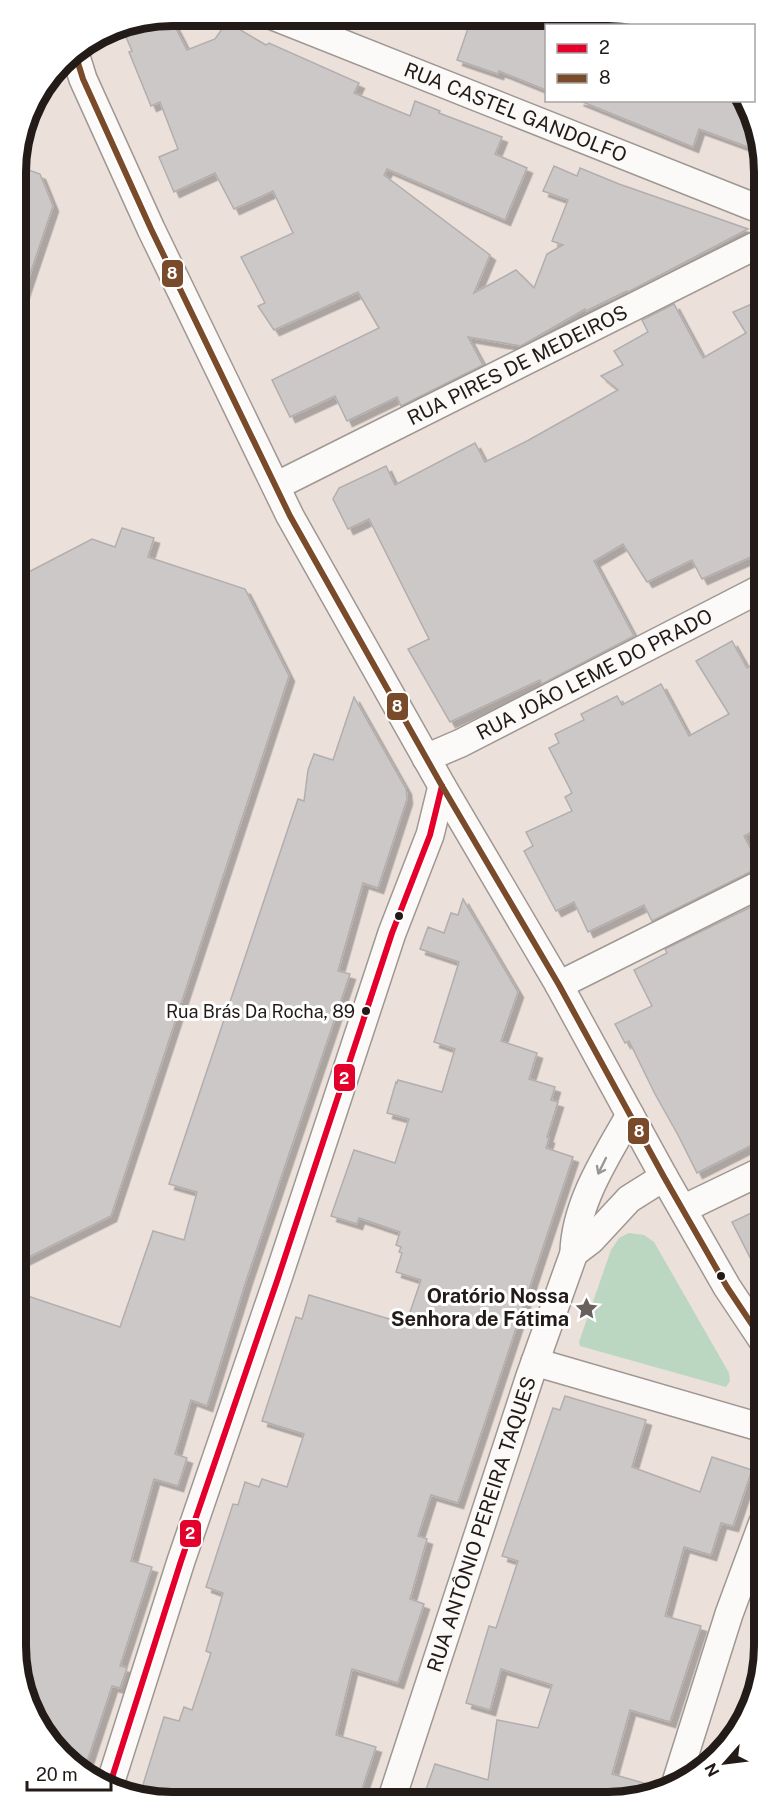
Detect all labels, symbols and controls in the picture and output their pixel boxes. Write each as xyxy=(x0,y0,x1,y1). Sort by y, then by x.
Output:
legend xyxy=(545,24,755,102)
text: 2 xyxy=(599,37,610,58)
street label: RUA CASTEL GANDOLFO xyxy=(401,57,630,167)
text: 8 xyxy=(599,67,611,88)
line badge: 8 xyxy=(161,259,184,288)
text: 8 xyxy=(167,264,178,283)
street label: RUA PIRES DE MEDEIROS xyxy=(403,300,631,430)
street label: RUA JOÃO LEME DO PRADO xyxy=(472,604,716,745)
line badge: 8 xyxy=(386,692,409,721)
text: 8 xyxy=(392,697,403,716)
unlabelled marker xyxy=(393,910,405,922)
place label: Rua Brás Da Rocha, 89 xyxy=(166,1001,355,1022)
marker: Rua Brás Da Rocha, 89 xyxy=(360,1005,372,1017)
line badge: 2 xyxy=(333,1063,356,1092)
text: 2 xyxy=(339,1069,349,1088)
line badge: 8 xyxy=(627,1117,650,1145)
text: 8 xyxy=(634,1122,645,1141)
one-way arrow xyxy=(595,1157,607,1175)
unlabelled marker xyxy=(715,1270,727,1282)
place label: Oratório Nossa Senhora de Fátima xyxy=(391,1284,569,1331)
place icon: Oratório Nossa Senhora de Fátima xyxy=(574,1295,600,1321)
street label: RUA ANTÔNIO PEREIRA TAQUES xyxy=(422,1373,541,1675)
line badge: 2 xyxy=(179,1519,202,1548)
text: 2 xyxy=(185,1524,195,1543)
north arrow xyxy=(695,1733,755,1793)
scale bar xyxy=(27,1754,111,1792)
text: N xyxy=(701,1760,724,1780)
text: 20 m xyxy=(36,1764,78,1785)

